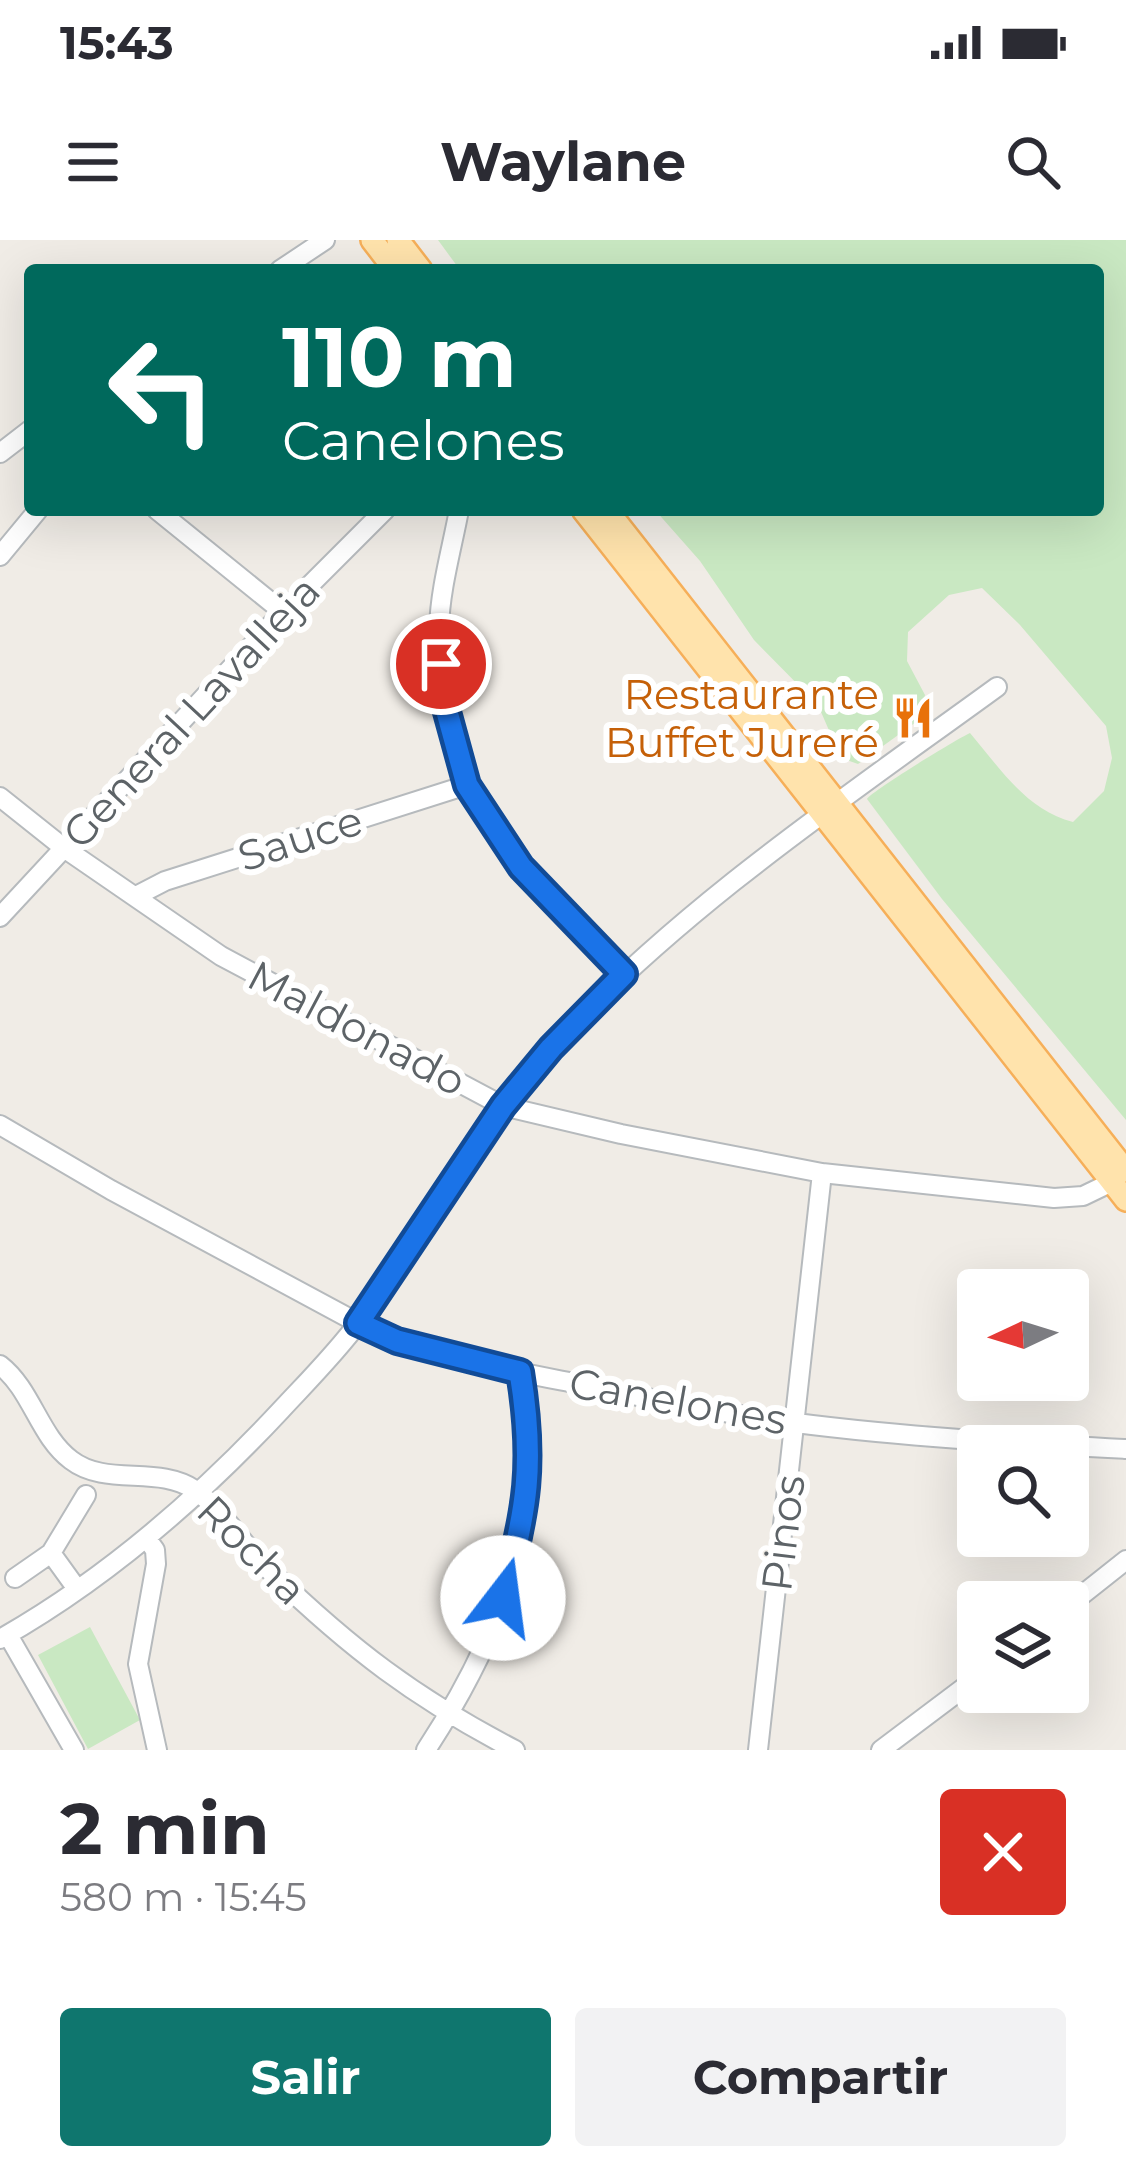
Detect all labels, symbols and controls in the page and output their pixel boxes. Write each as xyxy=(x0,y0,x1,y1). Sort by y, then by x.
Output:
text: 15:43 xyxy=(60,15,174,70)
icon: menu xyxy=(60,129,126,195)
text: Waylane xyxy=(440,129,686,195)
icon: search xyxy=(1000,129,1066,195)
text: 110 m xyxy=(282,306,517,408)
icon: left xyxy=(84,312,240,468)
text: Canelones xyxy=(282,408,565,474)
street label: General Lavalleja xyxy=(51,565,331,859)
pin xyxy=(390,613,492,715)
icon: arrive xyxy=(408,631,474,697)
place label: Restaurante Buffet Jureré xyxy=(605,668,879,768)
restaurant icon: Restaurante Buffet Jureré xyxy=(890,695,936,741)
street label: Sauce xyxy=(231,794,369,882)
street label: Maldonado xyxy=(239,949,475,1107)
north arrow xyxy=(957,1269,1089,1401)
map controls xyxy=(957,1269,1089,1713)
street label: Canelones xyxy=(565,1356,791,1446)
button: search xyxy=(957,1425,1089,1557)
street label: Pinos xyxy=(750,1472,816,1594)
street label: Rocha xyxy=(187,1485,317,1615)
position arrow xyxy=(440,1535,566,1661)
button: layers xyxy=(957,1581,1089,1713)
text: 2 min xyxy=(60,1784,270,1872)
button: close xyxy=(940,1789,1066,1915)
text: 580 m · 15:45 xyxy=(60,1873,307,1921)
button: Salir xyxy=(60,2008,551,2146)
button: Compartir xyxy=(575,2008,1066,2146)

